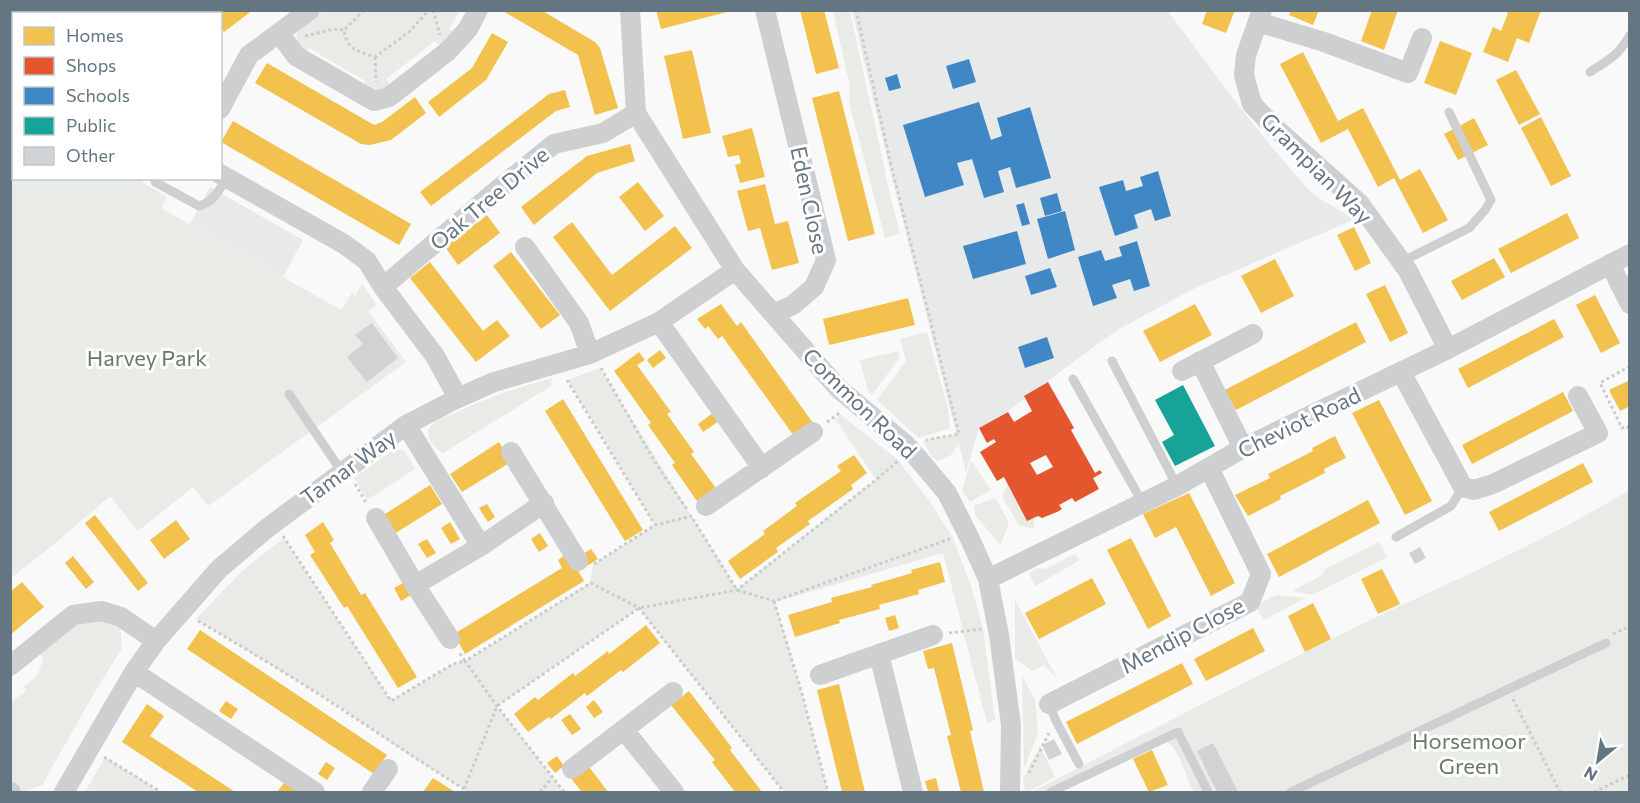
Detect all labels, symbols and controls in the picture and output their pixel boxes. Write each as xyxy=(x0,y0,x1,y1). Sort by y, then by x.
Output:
legend xyxy=(12,12,222,180)
text: Homes xyxy=(66,24,124,46)
text: Shops xyxy=(66,54,116,76)
text: Schools xyxy=(66,84,130,106)
street label: Grampian Way xyxy=(1256,107,1378,229)
text: Public xyxy=(66,114,116,136)
street label: Oak Tree Drive xyxy=(424,140,554,256)
text: Other xyxy=(66,144,115,166)
street label: Eden Close xyxy=(785,144,835,256)
street label: Common Road xyxy=(797,342,923,464)
park label: Harvey Park xyxy=(87,344,207,371)
street label: Cheviot Road xyxy=(1233,381,1365,463)
street label: Tamar Way xyxy=(295,423,401,511)
street label: Mendip Close xyxy=(1116,591,1248,679)
park label: Horsemoor Green xyxy=(1412,727,1526,779)
north arrow xyxy=(1568,731,1628,791)
text: N xyxy=(1580,763,1600,786)

